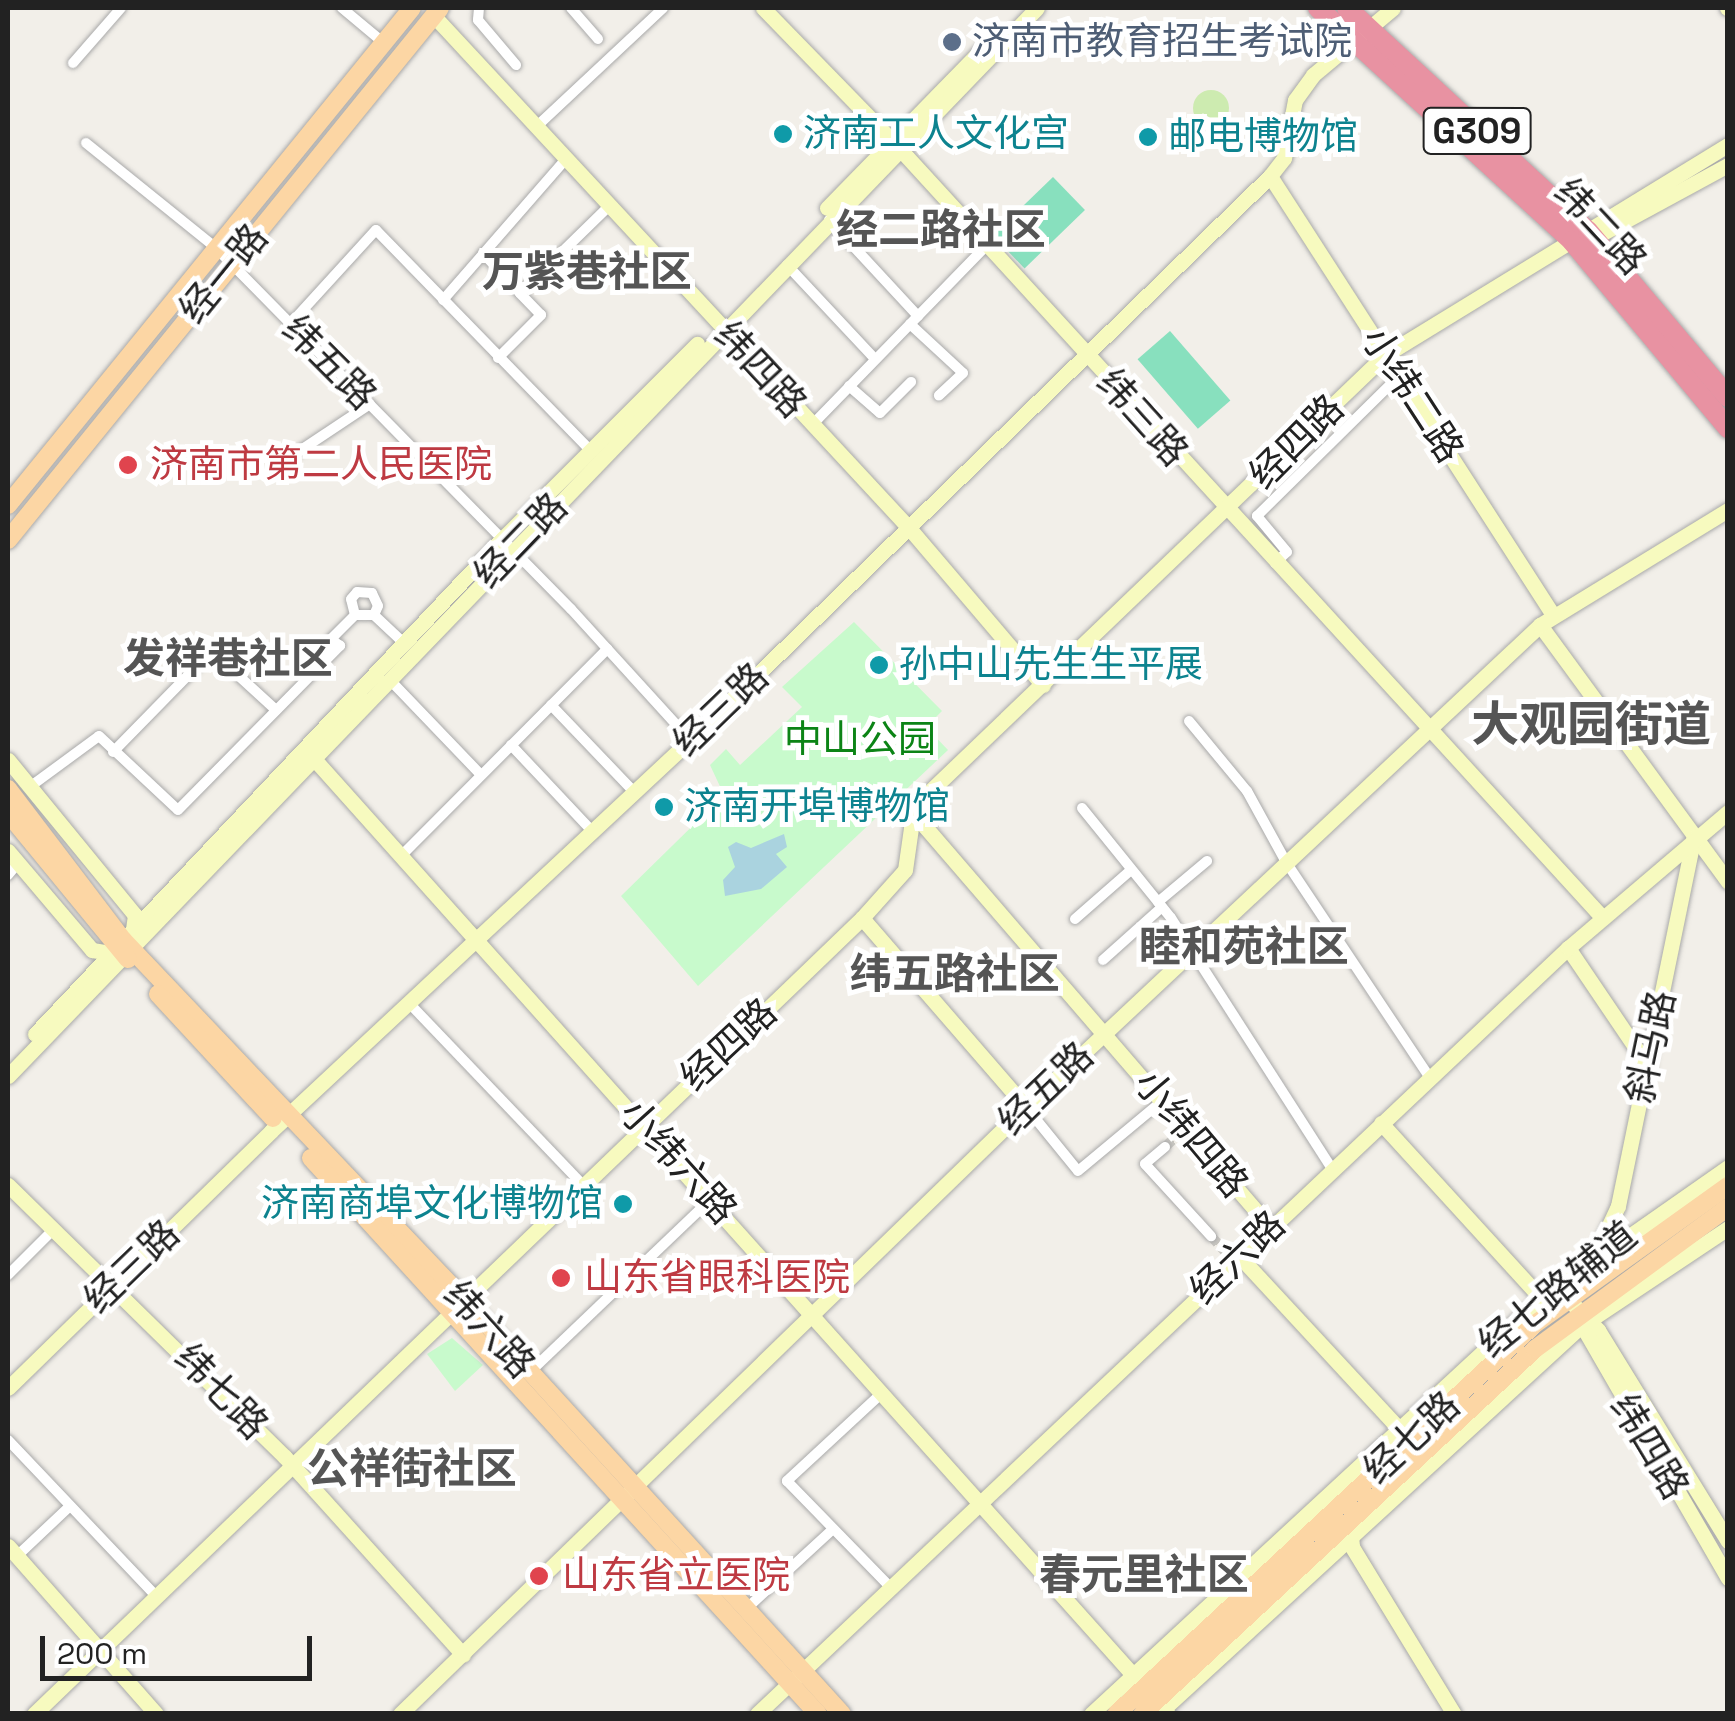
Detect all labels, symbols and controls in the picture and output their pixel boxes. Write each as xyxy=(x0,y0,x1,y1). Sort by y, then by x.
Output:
place label: 济南市教育招生考试院 xyxy=(972,19,1352,65)
marker: 济南市教育招生考试院 xyxy=(941,31,963,53)
road number: G309 xyxy=(1422,101,1532,161)
place label: 济南工人文化宫 xyxy=(803,111,1069,157)
place label: 邮电博物馆 xyxy=(1168,114,1358,160)
marker: 济南工人文化宫 xyxy=(772,123,794,145)
marker: 邮电博物馆 xyxy=(1137,126,1159,148)
street label: 纬二路 xyxy=(1544,170,1656,284)
district label: 经二路社区 xyxy=(836,205,1046,255)
street label: 经一路 xyxy=(170,215,278,333)
district label: 万紫巷社区 xyxy=(482,247,692,297)
street label: 纬五路 xyxy=(273,307,385,419)
street label: 纬四路 xyxy=(704,313,816,427)
street label: 小纬二路 xyxy=(1351,319,1473,471)
street label: 纬三路 xyxy=(1087,360,1197,476)
street label: 经四路 xyxy=(1241,386,1353,498)
place label: 济南市第二人民医院 xyxy=(150,442,492,488)
marker: 济南市第二人民医院 xyxy=(115,452,141,478)
street label: 经二路 xyxy=(465,484,577,598)
district label: 发祥巷社区 xyxy=(123,634,333,684)
place label: 孙中山先生生平展 xyxy=(899,642,1203,688)
street label: 经三路 xyxy=(664,654,778,766)
marker: 孙中山先生生平展 xyxy=(868,654,890,676)
district label: 大观园街道 xyxy=(1471,696,1711,754)
park label: 中山公园 xyxy=(784,717,936,763)
place label: 济南开埠博物馆 xyxy=(684,784,950,830)
marker: 济南开埠博物馆 xyxy=(653,796,675,818)
district label: 睦和苑社区 xyxy=(1139,922,1349,972)
district label: 纬五路社区 xyxy=(850,949,1060,999)
street label: 斜马路 xyxy=(1617,987,1685,1107)
street label: 经四路 xyxy=(672,989,786,1101)
street label: 经五路 xyxy=(989,1033,1103,1145)
street label: 小纬四路 xyxy=(1125,1061,1257,1207)
street label: 小纬六路 xyxy=(610,1090,746,1234)
place label: 济南商埠文化博物馆 xyxy=(261,1181,603,1227)
marker: 济南商埠文化博物馆 xyxy=(612,1193,634,1215)
street label: 经六路 xyxy=(1181,1202,1295,1314)
street label: 经三路 xyxy=(75,1211,189,1323)
street label: 经七路辅道 xyxy=(1470,1212,1646,1368)
place label: 山东省眼科医院 xyxy=(584,1255,850,1301)
marker: 山东省眼科医院 xyxy=(548,1265,574,1291)
street label: 纬六路 xyxy=(434,1272,544,1388)
street label: 纬七路 xyxy=(165,1335,277,1449)
street label: 经七路 xyxy=(1355,1382,1469,1494)
street label: 纬四路 xyxy=(1600,1386,1698,1508)
district label: 公祥街社区 xyxy=(307,1444,517,1494)
district label: 春元里社区 xyxy=(1039,1550,1249,1600)
place label: 山东省立医院 xyxy=(562,1553,790,1599)
marker: 山东省立医院 xyxy=(526,1563,552,1589)
scale bar xyxy=(45,1616,318,1678)
text: 200 m xyxy=(57,1634,147,1673)

